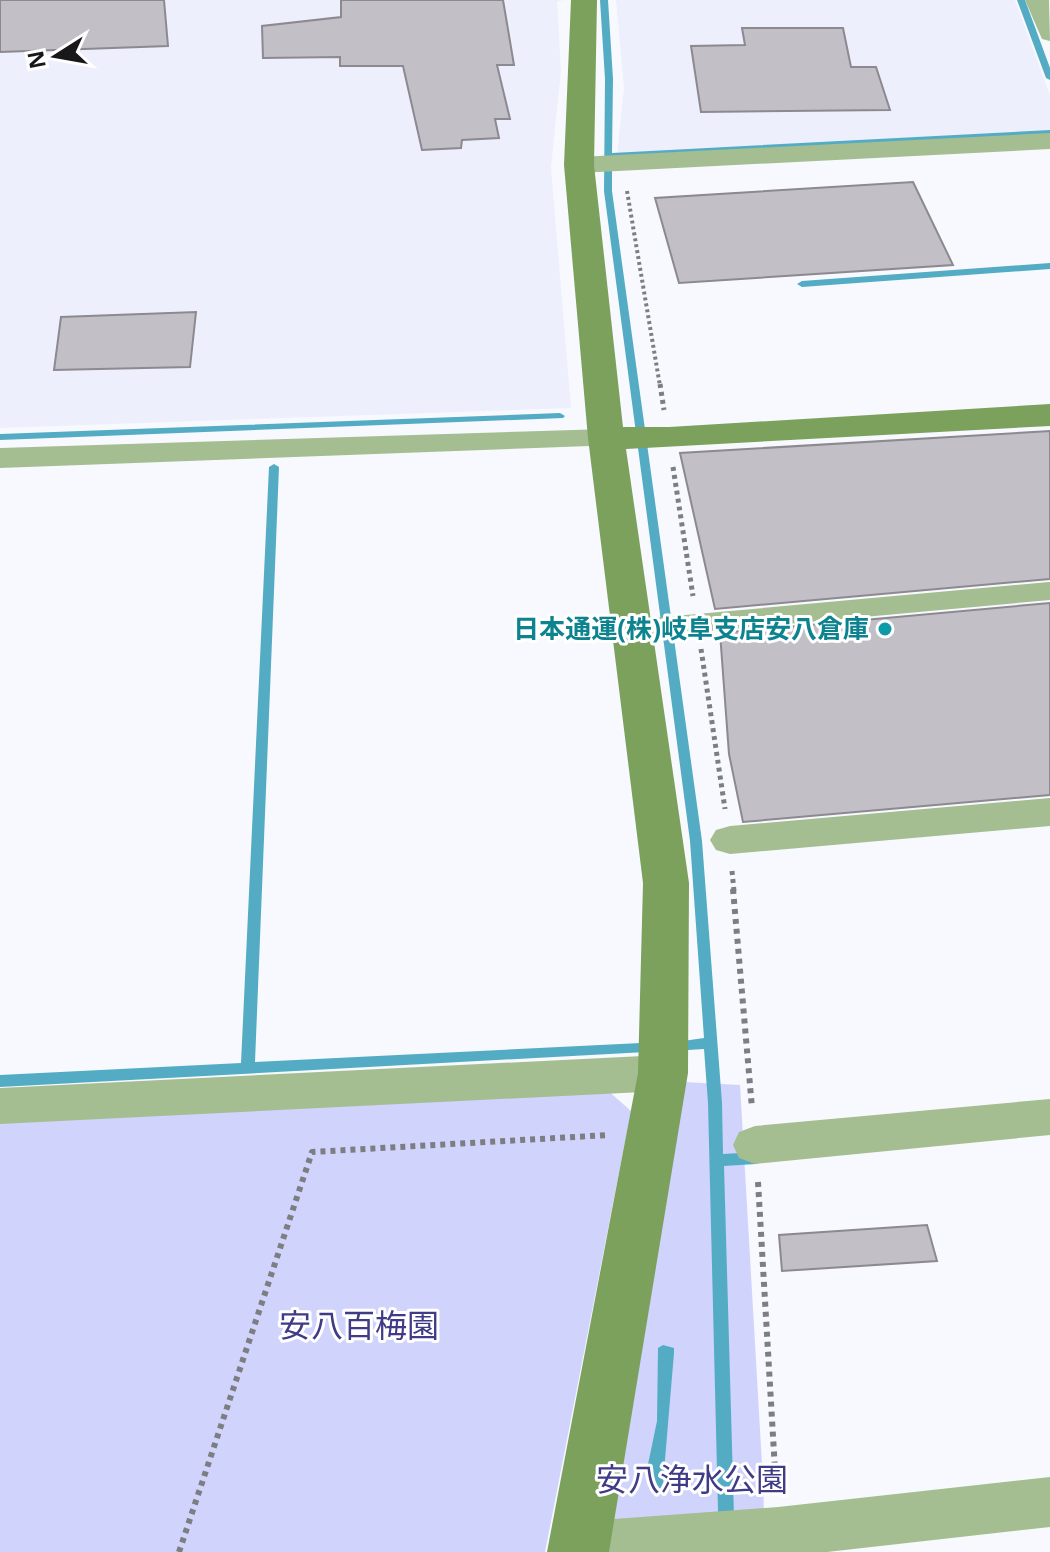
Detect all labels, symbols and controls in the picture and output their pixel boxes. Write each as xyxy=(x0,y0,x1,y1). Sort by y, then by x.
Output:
north arrow xyxy=(16,16,96,96)
text: N xyxy=(19,48,52,72)
place label: 日本通運(株)岐阜支店安八倉庫 xyxy=(513,610,869,646)
marker: 日本通運(株)岐阜支店安八倉庫 xyxy=(876,620,894,638)
park label: 安八百梅園 xyxy=(279,1303,439,1346)
park label: 安八浄水公園 xyxy=(596,1457,788,1500)

